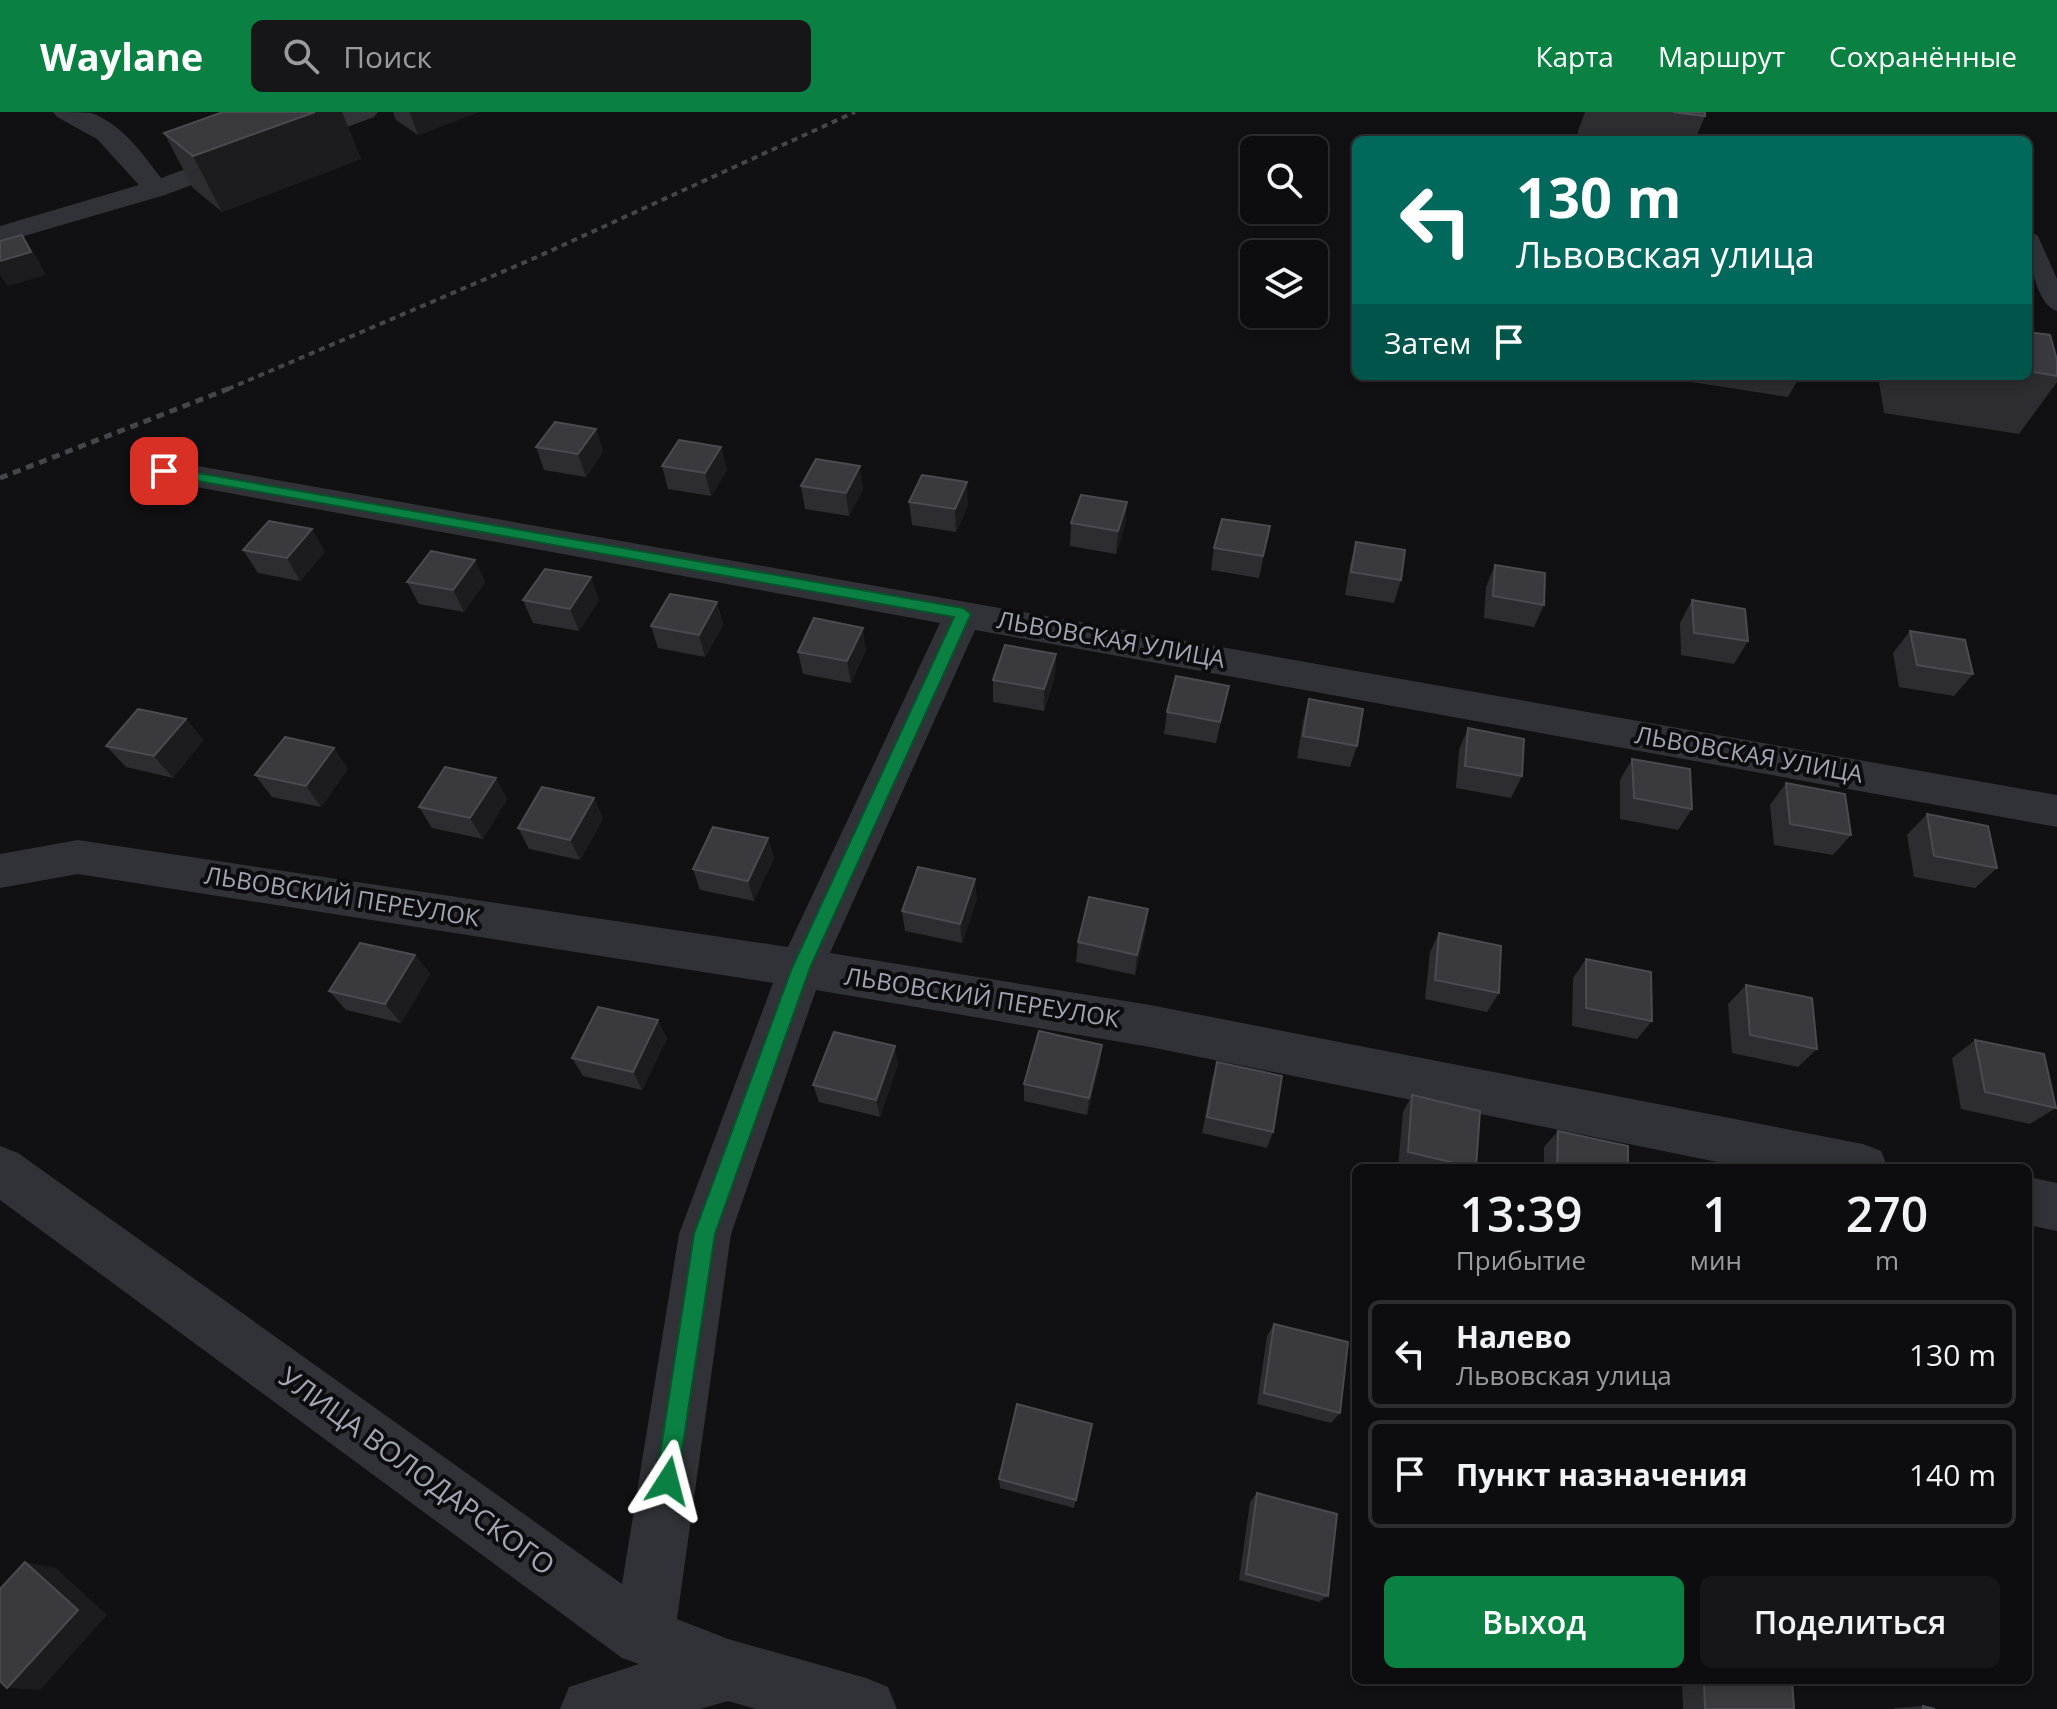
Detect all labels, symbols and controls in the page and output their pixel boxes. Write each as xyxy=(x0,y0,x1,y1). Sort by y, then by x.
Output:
search box xyxy=(251,20,811,92)
text: Waylane xyxy=(40,30,203,82)
icon: search xyxy=(279,34,323,78)
text: Поиск xyxy=(343,36,432,77)
text: Карта xyxy=(1535,37,1614,75)
text: Маршрут xyxy=(1658,37,1785,75)
text: Сохранённые xyxy=(1829,37,2017,75)
map controls xyxy=(1240,136,1328,328)
button: search xyxy=(1240,136,1328,224)
text: 130 m xyxy=(1516,158,1682,234)
icon: left xyxy=(1384,168,1488,272)
text: Львовская улица xyxy=(1516,230,1815,279)
button: layers xyxy=(1240,240,1328,328)
icon: arrive xyxy=(1487,320,1531,364)
text: Затем xyxy=(1384,322,1471,363)
pin xyxy=(130,437,198,505)
icon: arrive xyxy=(142,449,186,493)
street label: ЛЬВОВСКАЯ УЛИЦА xyxy=(995,602,1229,675)
street label: ЛЬВОВСКАЯ УЛИЦА xyxy=(1633,717,1867,790)
street label: ЛЬВОВСКИЙ ПЕРЕУЛОК xyxy=(202,857,482,934)
street label: ЛЬВОВСКИЙ ПЕРЕУЛОК xyxy=(842,958,1122,1035)
text: 13:39 xyxy=(1459,1181,1582,1246)
text: 1 xyxy=(1702,1181,1730,1246)
text: 270 xyxy=(1846,1181,1928,1246)
text: Прибытие xyxy=(1456,1242,1586,1278)
text: мин xyxy=(1690,1242,1742,1278)
text: m xyxy=(1875,1242,1899,1278)
text: Налево xyxy=(1456,1316,1572,1357)
icon: left xyxy=(1388,1332,1432,1376)
text: 130 m xyxy=(1909,1334,1996,1375)
street label: УЛИЦА ВОЛОДАРСКОГО xyxy=(272,1357,563,1583)
text: Львовская улица xyxy=(1456,1357,1672,1393)
position arrow xyxy=(626,1439,710,1523)
icon: arrive xyxy=(1388,1452,1432,1496)
text: Пункт назначения xyxy=(1456,1454,1748,1495)
text: 140 m xyxy=(1909,1454,1996,1495)
button: Выход xyxy=(1384,1576,1684,1668)
button: Поделиться xyxy=(1700,1576,2000,1668)

